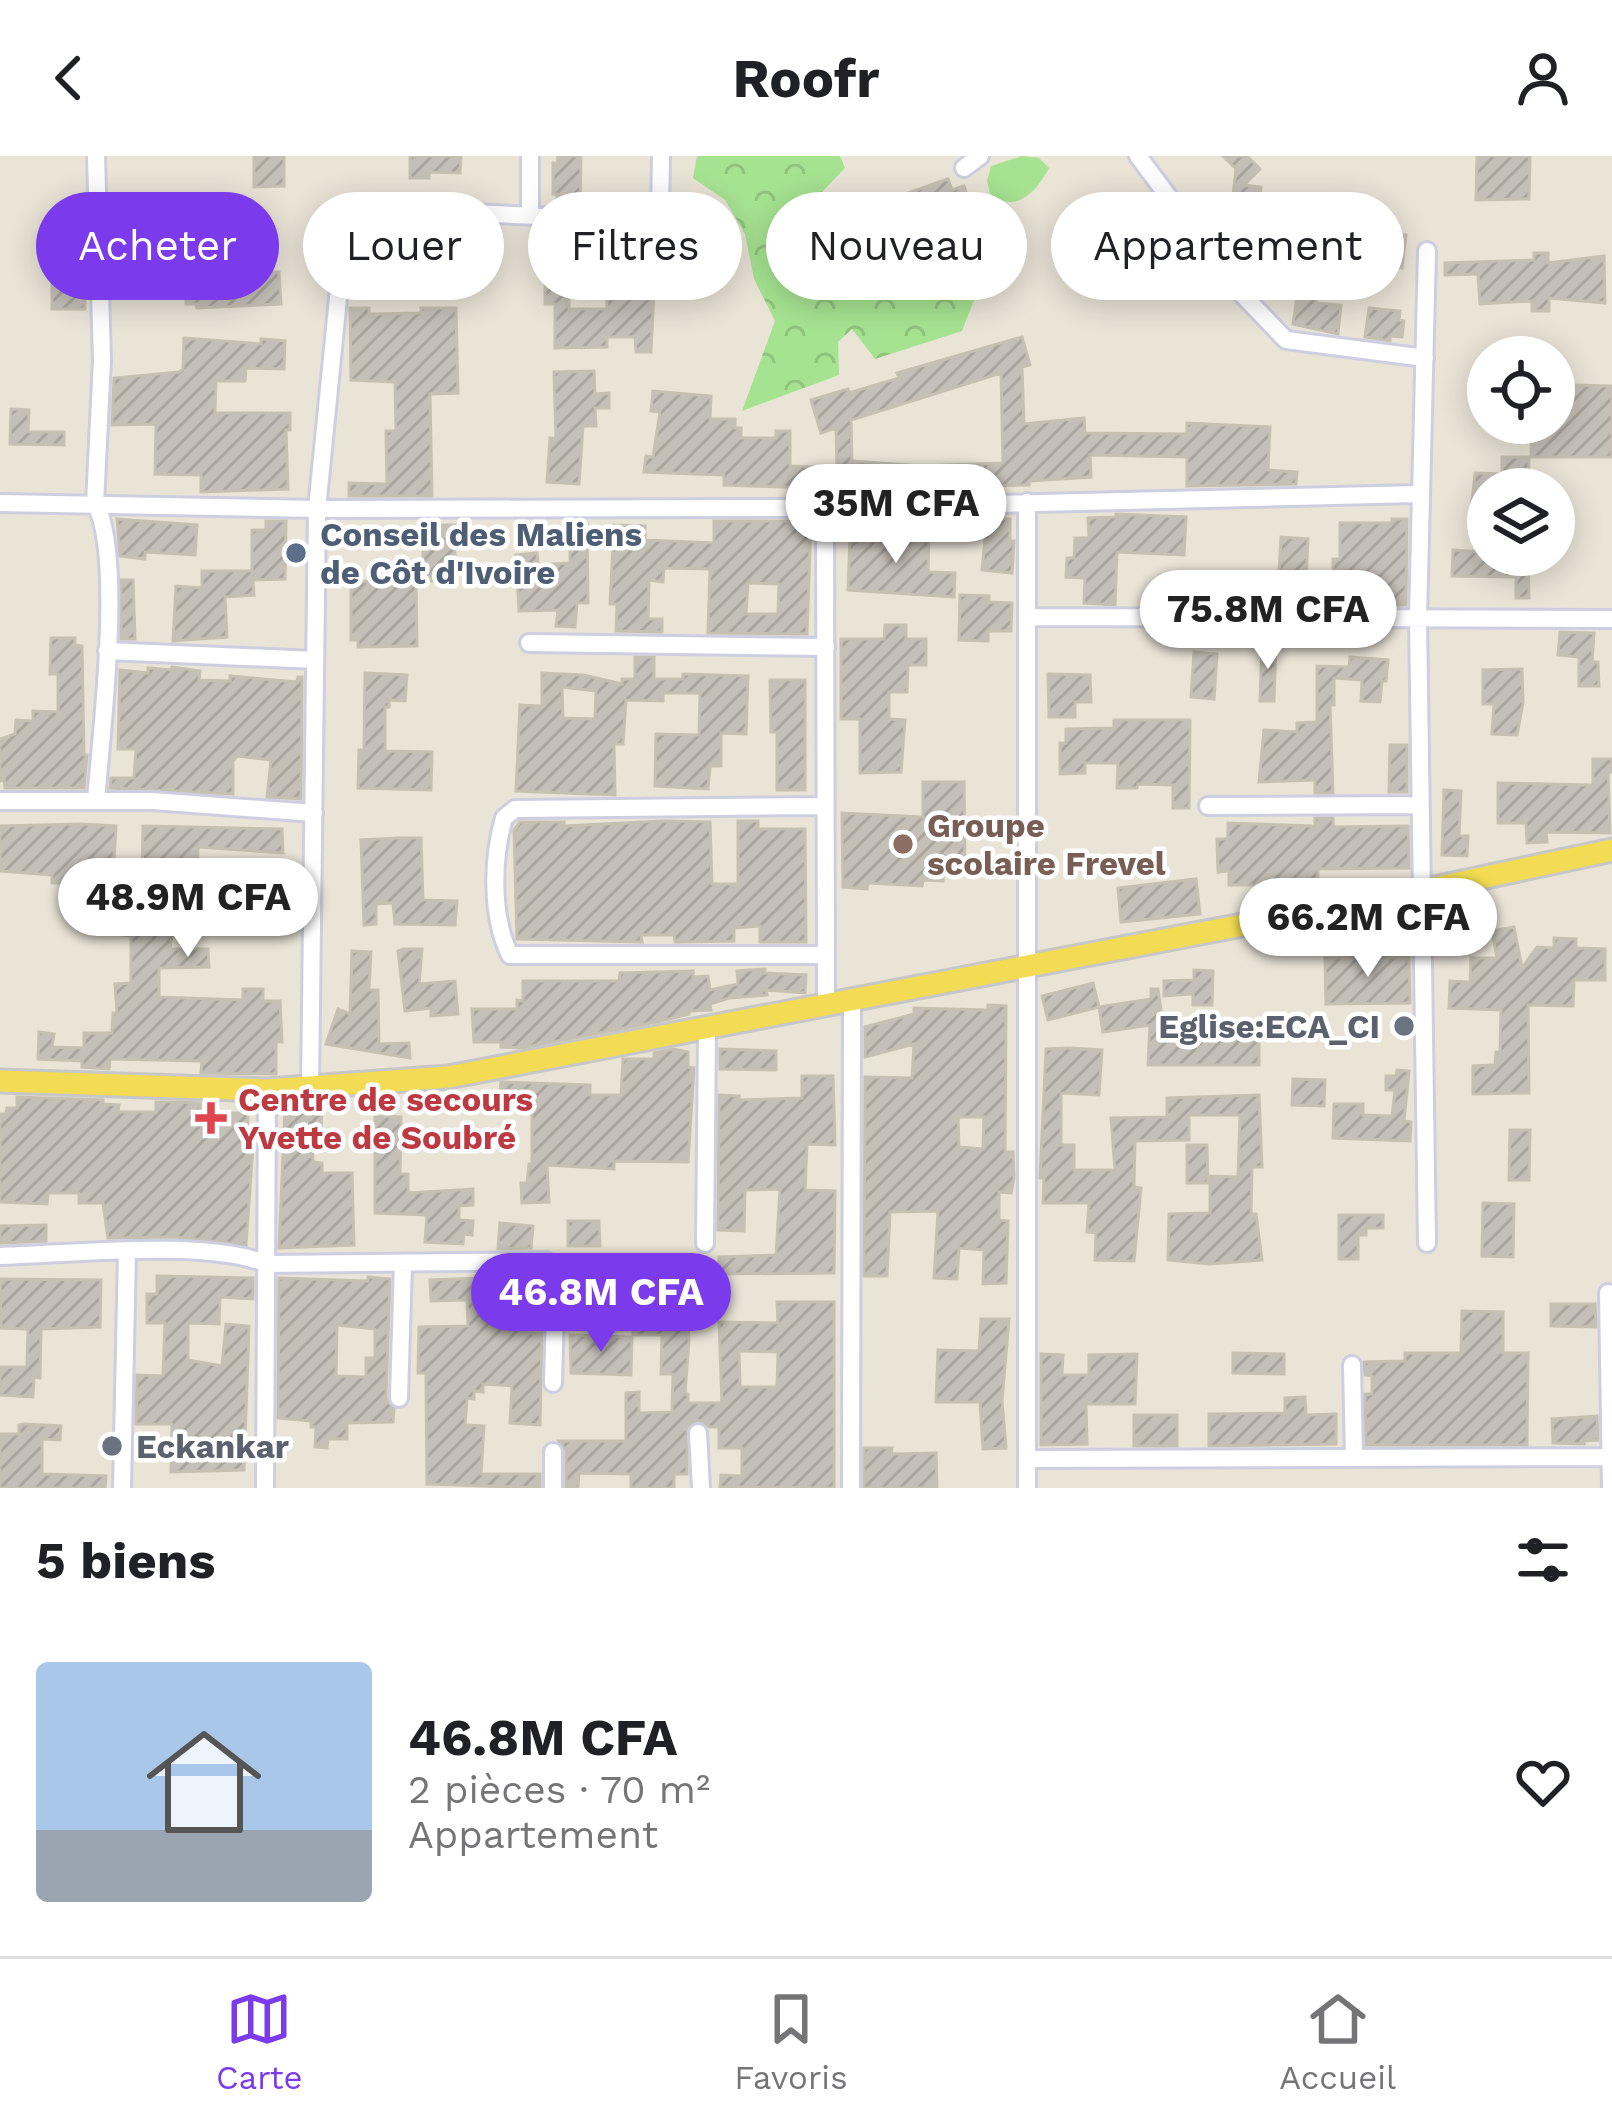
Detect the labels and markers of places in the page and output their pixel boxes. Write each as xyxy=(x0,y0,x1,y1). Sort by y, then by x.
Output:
pin: 35M CFA xyxy=(785,464,1007,566)
place label: Conseil des Maliens de Côt d'Ivoire xyxy=(320,515,642,592)
marker: Conseil des Maliens de Côt d'Ivoire xyxy=(283,540,309,566)
pin: 75.8M CFA xyxy=(1131,570,1405,672)
place label: Groupe scolaire Frevel xyxy=(927,806,1166,883)
marker: Groupe scolaire Frevel xyxy=(890,831,916,857)
pin: 48.9M CFA xyxy=(51,858,325,960)
pin: 66.2M CFA xyxy=(1231,878,1505,980)
place label: Eglise:ECA_CI xyxy=(1158,1007,1380,1046)
marker: Eglise:ECA_CI xyxy=(1391,1013,1417,1039)
place label: Centre de secours Yvette de Soubré xyxy=(238,1080,533,1157)
marker: Centre de secours Yvette de Soubré xyxy=(195,1102,227,1134)
pin: 46.8M CFA xyxy=(464,1253,738,1355)
place label: Eckankar xyxy=(136,1427,289,1466)
marker: Eckankar xyxy=(99,1433,125,1459)

